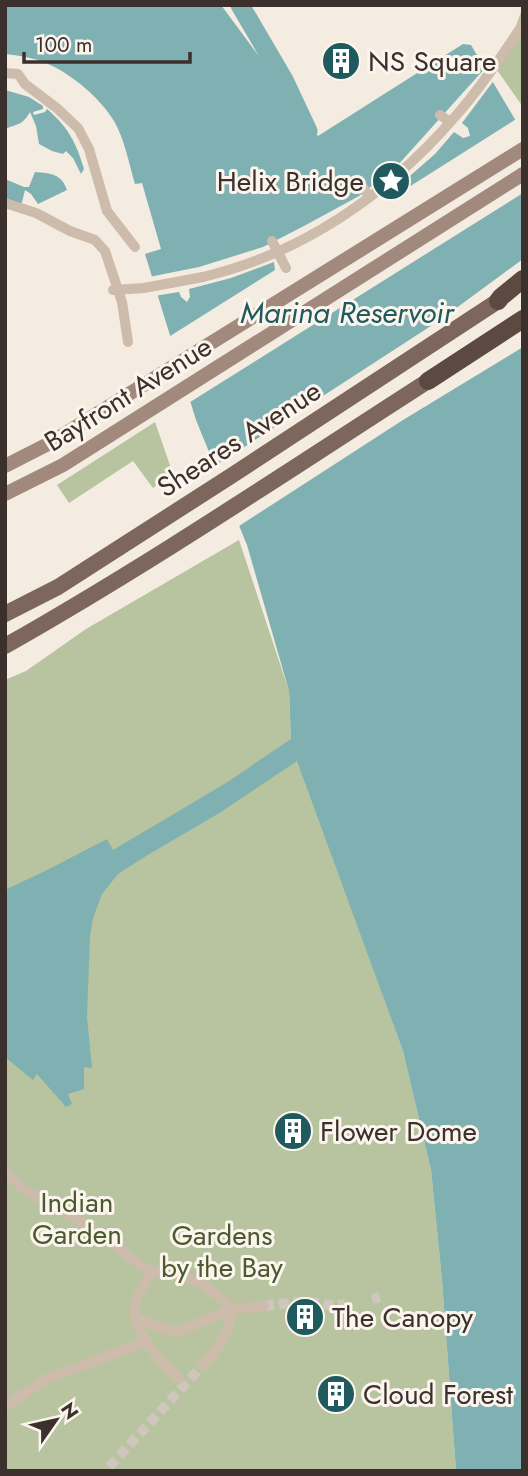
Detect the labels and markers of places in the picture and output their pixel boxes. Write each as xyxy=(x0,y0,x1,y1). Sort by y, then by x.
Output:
building icon: NS Square xyxy=(320,40,362,82)
place label: NS Square xyxy=(368,41,497,82)
place icon: Helix Bridge xyxy=(370,160,412,202)
place label: Helix Bridge xyxy=(217,161,364,202)
building icon: Flower Dome xyxy=(272,1110,314,1152)
place label: Flower Dome xyxy=(320,1111,477,1152)
building icon: The Canopy xyxy=(284,1296,326,1338)
place label: The Canopy xyxy=(332,1297,474,1338)
building icon: Cloud Forest xyxy=(315,1373,357,1415)
place label: Cloud Forest xyxy=(363,1374,513,1415)

